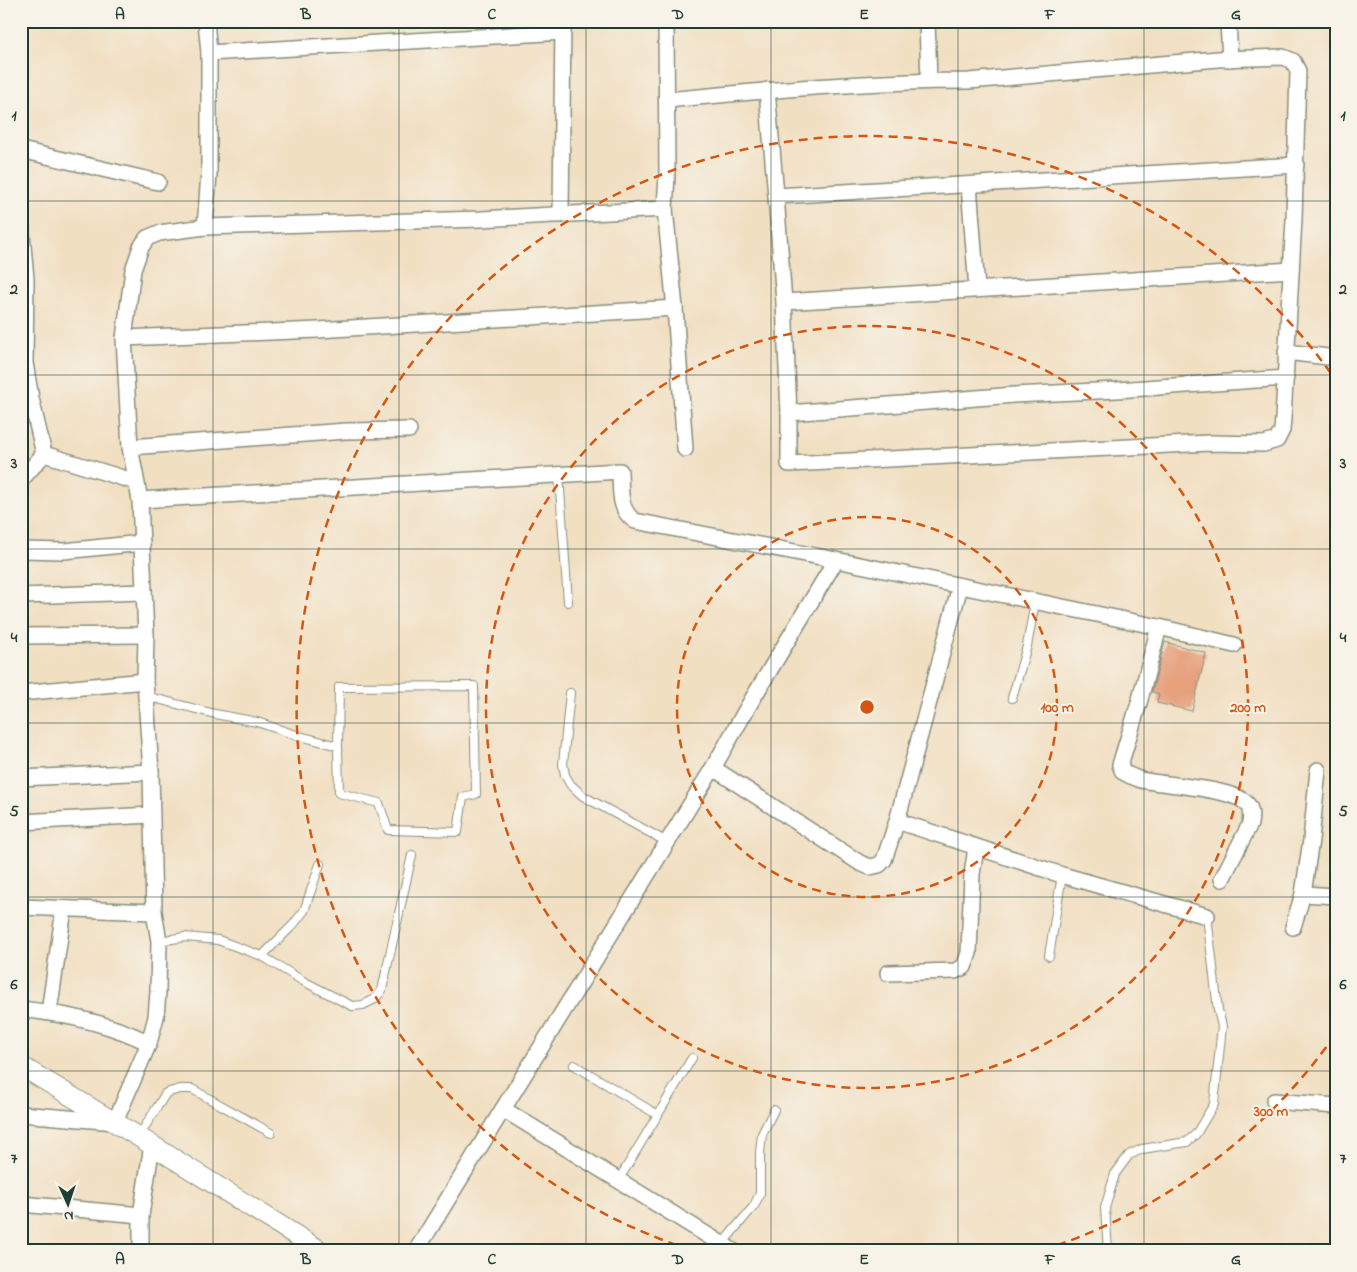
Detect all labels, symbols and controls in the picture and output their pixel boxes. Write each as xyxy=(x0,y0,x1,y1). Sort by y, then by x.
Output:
text: A xyxy=(115,3,125,27)
text: B xyxy=(300,3,312,27)
text: C xyxy=(488,3,497,27)
text: D xyxy=(671,3,684,27)
text: E xyxy=(859,3,869,27)
text: F xyxy=(1044,3,1056,27)
text: G xyxy=(1231,3,1241,27)
text: 1 xyxy=(11,104,17,128)
text: 1 xyxy=(1340,104,1346,128)
text: 2 xyxy=(9,278,18,302)
text: 2 xyxy=(1338,278,1347,302)
text: 3 xyxy=(10,452,18,476)
text: 3 xyxy=(1339,452,1347,476)
text: 4 xyxy=(10,626,18,650)
text: 4 xyxy=(1339,626,1347,650)
text: 100 m xyxy=(1040,697,1074,719)
text: 200 m xyxy=(1229,697,1266,719)
centre of rings xyxy=(858,698,876,716)
text: 5 xyxy=(9,800,19,824)
text: 5 xyxy=(1338,800,1348,824)
text: 6 xyxy=(9,973,18,997)
text: 6 xyxy=(1338,973,1347,997)
text: 300 m xyxy=(1253,1101,1289,1123)
text: 7 xyxy=(11,1147,18,1171)
text: 7 xyxy=(1340,1147,1347,1171)
north arrow xyxy=(42,1180,92,1230)
text: N xyxy=(63,1205,74,1226)
text: A xyxy=(115,1248,125,1272)
text: B xyxy=(300,1248,312,1272)
text: C xyxy=(488,1248,497,1272)
text: D xyxy=(671,1248,684,1272)
text: E xyxy=(859,1248,869,1272)
text: F xyxy=(1044,1248,1056,1272)
text: G xyxy=(1231,1248,1241,1272)

